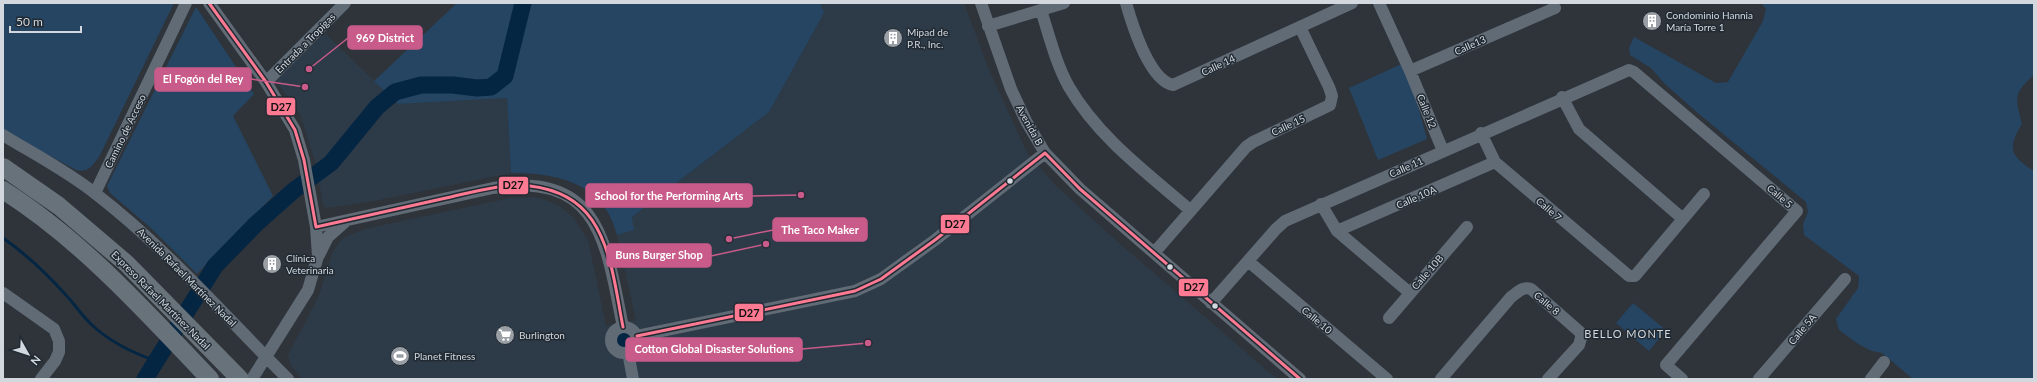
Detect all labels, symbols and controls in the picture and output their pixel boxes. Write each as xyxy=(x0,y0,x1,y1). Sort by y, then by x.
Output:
scale bar xyxy=(10,8,81,34)
place label: Condominio Hannia María Torre 1 xyxy=(1666,9,1753,33)
street label: Entrada a Tropigas xyxy=(272,10,338,76)
building icon: Condominio Hannia María Torre 1 xyxy=(1641,10,1663,32)
text: 50 m xyxy=(16,14,43,29)
callout: 969 District xyxy=(348,26,422,49)
place label: Mipad de P.R., Inc. xyxy=(907,26,948,50)
building icon: Mipad de P.R., Inc. xyxy=(882,27,904,49)
text: 969 District xyxy=(356,31,415,44)
street label: Calle13 xyxy=(1452,33,1488,57)
street label: Calle 14 xyxy=(1199,52,1237,78)
callout: El Fogón del Rey xyxy=(155,68,251,91)
text: El Fogón del Rey xyxy=(163,72,243,85)
street label: Camino de Acceso xyxy=(102,92,148,170)
street label: Calle 12 xyxy=(1415,92,1439,130)
line badge: D27 xyxy=(266,97,296,116)
text: D27 xyxy=(270,100,292,113)
street label: Avenida B xyxy=(1014,103,1046,147)
street label: Calle 15 xyxy=(1269,112,1307,138)
street label: Calle 11 xyxy=(1387,154,1425,180)
line badge: D27 xyxy=(498,176,529,195)
unlabelled marker xyxy=(1005,176,1015,186)
text: D27 xyxy=(502,178,524,191)
street label: Calle 5 xyxy=(1765,182,1795,211)
street label: Calle 10A xyxy=(1394,183,1438,211)
callout: School for the Performing Arts xyxy=(586,184,752,207)
text: School for the Performing Arts xyxy=(595,189,744,202)
street label: Calle 7 xyxy=(1534,195,1564,224)
line badge: D27 xyxy=(940,214,970,234)
text: D27 xyxy=(944,217,966,230)
callout: The Taco Maker xyxy=(773,218,867,241)
text: The Taco Maker xyxy=(781,223,860,236)
street label: Avenida Rafael Martínez Nadal xyxy=(135,225,239,329)
callout: Buns Burger Shop xyxy=(607,244,711,267)
street label: Expreso Rafael Martínez Nadal xyxy=(109,248,213,352)
text: Buns Burger Shop xyxy=(615,248,703,261)
place label: Clínica Veterinaria xyxy=(286,252,334,276)
street label: Calle 10B xyxy=(1409,252,1445,292)
building icon: Clínica Veterinaria xyxy=(261,253,283,275)
unlabelled marker xyxy=(1165,262,1175,272)
line badge: D27 xyxy=(1178,278,1209,297)
text: D27 xyxy=(1183,280,1205,293)
street label: Calle 8 xyxy=(1532,289,1563,317)
unlabelled marker xyxy=(1210,301,1220,311)
line badge: D27 xyxy=(734,303,764,322)
street label: Calle 10 xyxy=(1299,304,1335,336)
text: D27 xyxy=(738,306,760,319)
street label: Calle 5A xyxy=(1786,311,1819,347)
supermarket icon: Burlington xyxy=(494,324,516,346)
district label: BELLO MONTE xyxy=(1584,327,1672,340)
place label: Burlington xyxy=(519,329,565,341)
north arrow xyxy=(8,334,48,374)
callout: Cotton Global Disaster Solutions xyxy=(626,338,802,361)
text: Cotton Global Disaster Solutions xyxy=(634,342,794,355)
sports icon: Planet Fitness xyxy=(389,345,411,367)
place label: Planet Fitness xyxy=(414,350,475,362)
text: N xyxy=(28,353,44,368)

